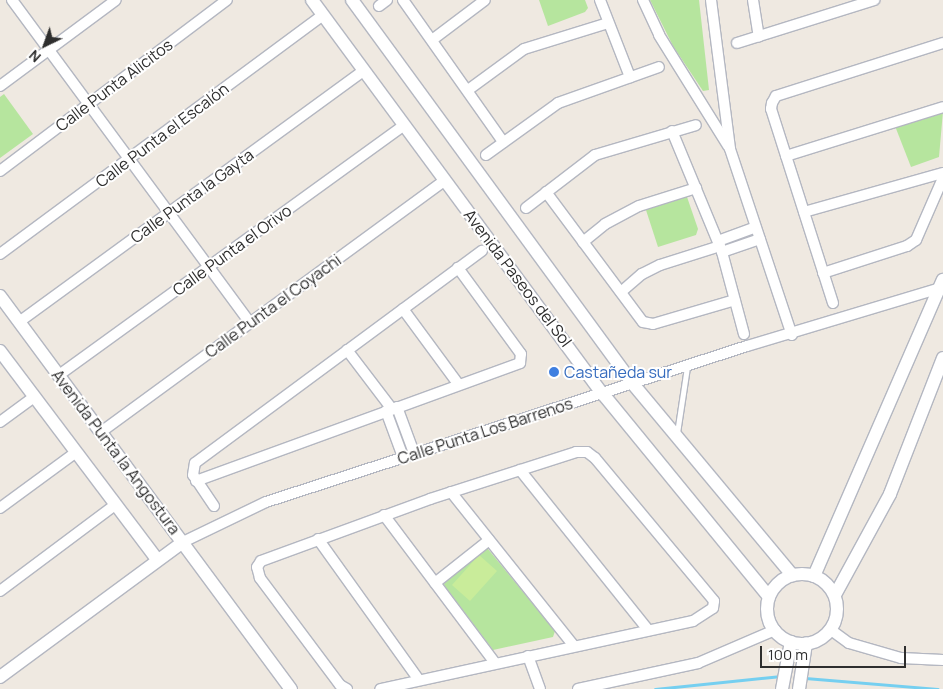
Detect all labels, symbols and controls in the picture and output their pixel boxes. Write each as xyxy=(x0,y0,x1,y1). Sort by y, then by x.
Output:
north arrow xyxy=(20,20,70,70)
street label: Calle Punta Alicitos xyxy=(52,35,176,135)
text: N xyxy=(25,46,45,67)
street label: Calle Punta el Escalón xyxy=(92,79,232,191)
street label: Calle Punta la Gayta xyxy=(127,145,257,247)
street label: Calle Punta el Orivo xyxy=(169,200,295,300)
street label: Avenida Paseos del Sol xyxy=(460,206,576,350)
street label: Calle Punta el Coyachi xyxy=(201,250,345,362)
place label: Castañeda sur xyxy=(564,362,672,382)
street label: Avenida Punta la Angostura xyxy=(48,366,184,538)
marker: Castañeda sur xyxy=(548,366,560,378)
street label: Calle Punta Los Barrenos xyxy=(395,394,575,468)
scale bar xyxy=(763,636,909,668)
text: 100 m xyxy=(768,644,808,665)

